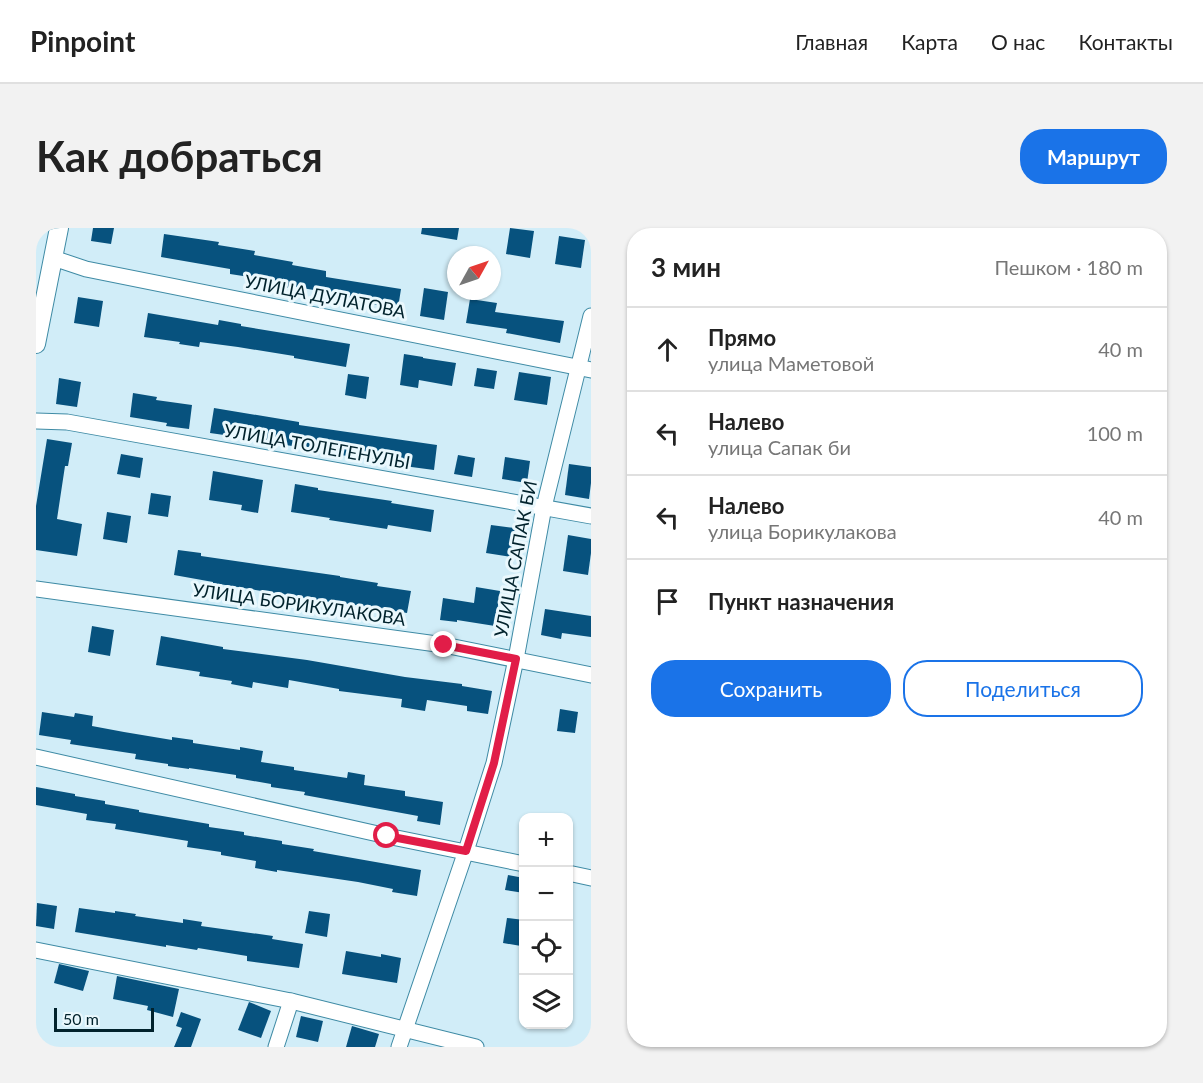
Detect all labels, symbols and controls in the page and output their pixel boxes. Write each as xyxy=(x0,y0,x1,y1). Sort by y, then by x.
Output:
text: Pinpoint xyxy=(30,24,135,58)
text: Главная xyxy=(795,29,868,54)
text: Карта xyxy=(901,29,958,54)
text: О нас xyxy=(991,29,1045,54)
text: Контакты xyxy=(1078,29,1173,54)
button: Маршрут xyxy=(1020,129,1167,184)
text: Как добраться xyxy=(36,131,323,181)
north arrow xyxy=(447,246,501,300)
text: 3 мин xyxy=(651,251,721,283)
text: Пешком · 180 m xyxy=(994,255,1143,279)
street label: УЛИЦА ДУЛАТОВА xyxy=(243,270,409,323)
text: Прямо xyxy=(708,324,776,351)
icon: ahead xyxy=(651,333,684,366)
text: 40 m xyxy=(1098,337,1143,361)
text: улица Маметовой xyxy=(708,351,874,375)
text: Налево xyxy=(708,408,784,435)
icon: left xyxy=(651,417,684,450)
street label: УЛИЦА ТОЛЕГЕНУЛЫ xyxy=(222,419,412,473)
text: 100 m xyxy=(1087,421,1143,445)
text: улица Сапак би xyxy=(708,435,851,459)
street label: УЛИЦА САПАК БИ xyxy=(489,479,541,639)
text: Налево xyxy=(708,492,784,519)
icon: left xyxy=(651,501,684,534)
text: 40 m xyxy=(1098,505,1143,529)
text: улица Борикулакова xyxy=(708,519,897,543)
street label: УЛИЦА БОРИКУЛАКОВА xyxy=(191,578,408,630)
icon: arrive xyxy=(651,585,684,618)
text: Пункт назначения xyxy=(708,588,894,615)
route end xyxy=(430,631,456,657)
button: Сохранить xyxy=(651,660,891,717)
button: Поделиться xyxy=(903,660,1143,717)
map controls xyxy=(519,813,573,1029)
button: + xyxy=(519,813,573,867)
route start xyxy=(373,822,399,848)
button: − xyxy=(519,867,573,921)
button: locate xyxy=(519,921,573,975)
button: layers xyxy=(519,975,573,1029)
scale bar xyxy=(54,1005,154,1032)
text: 50 m xyxy=(63,1009,99,1028)

